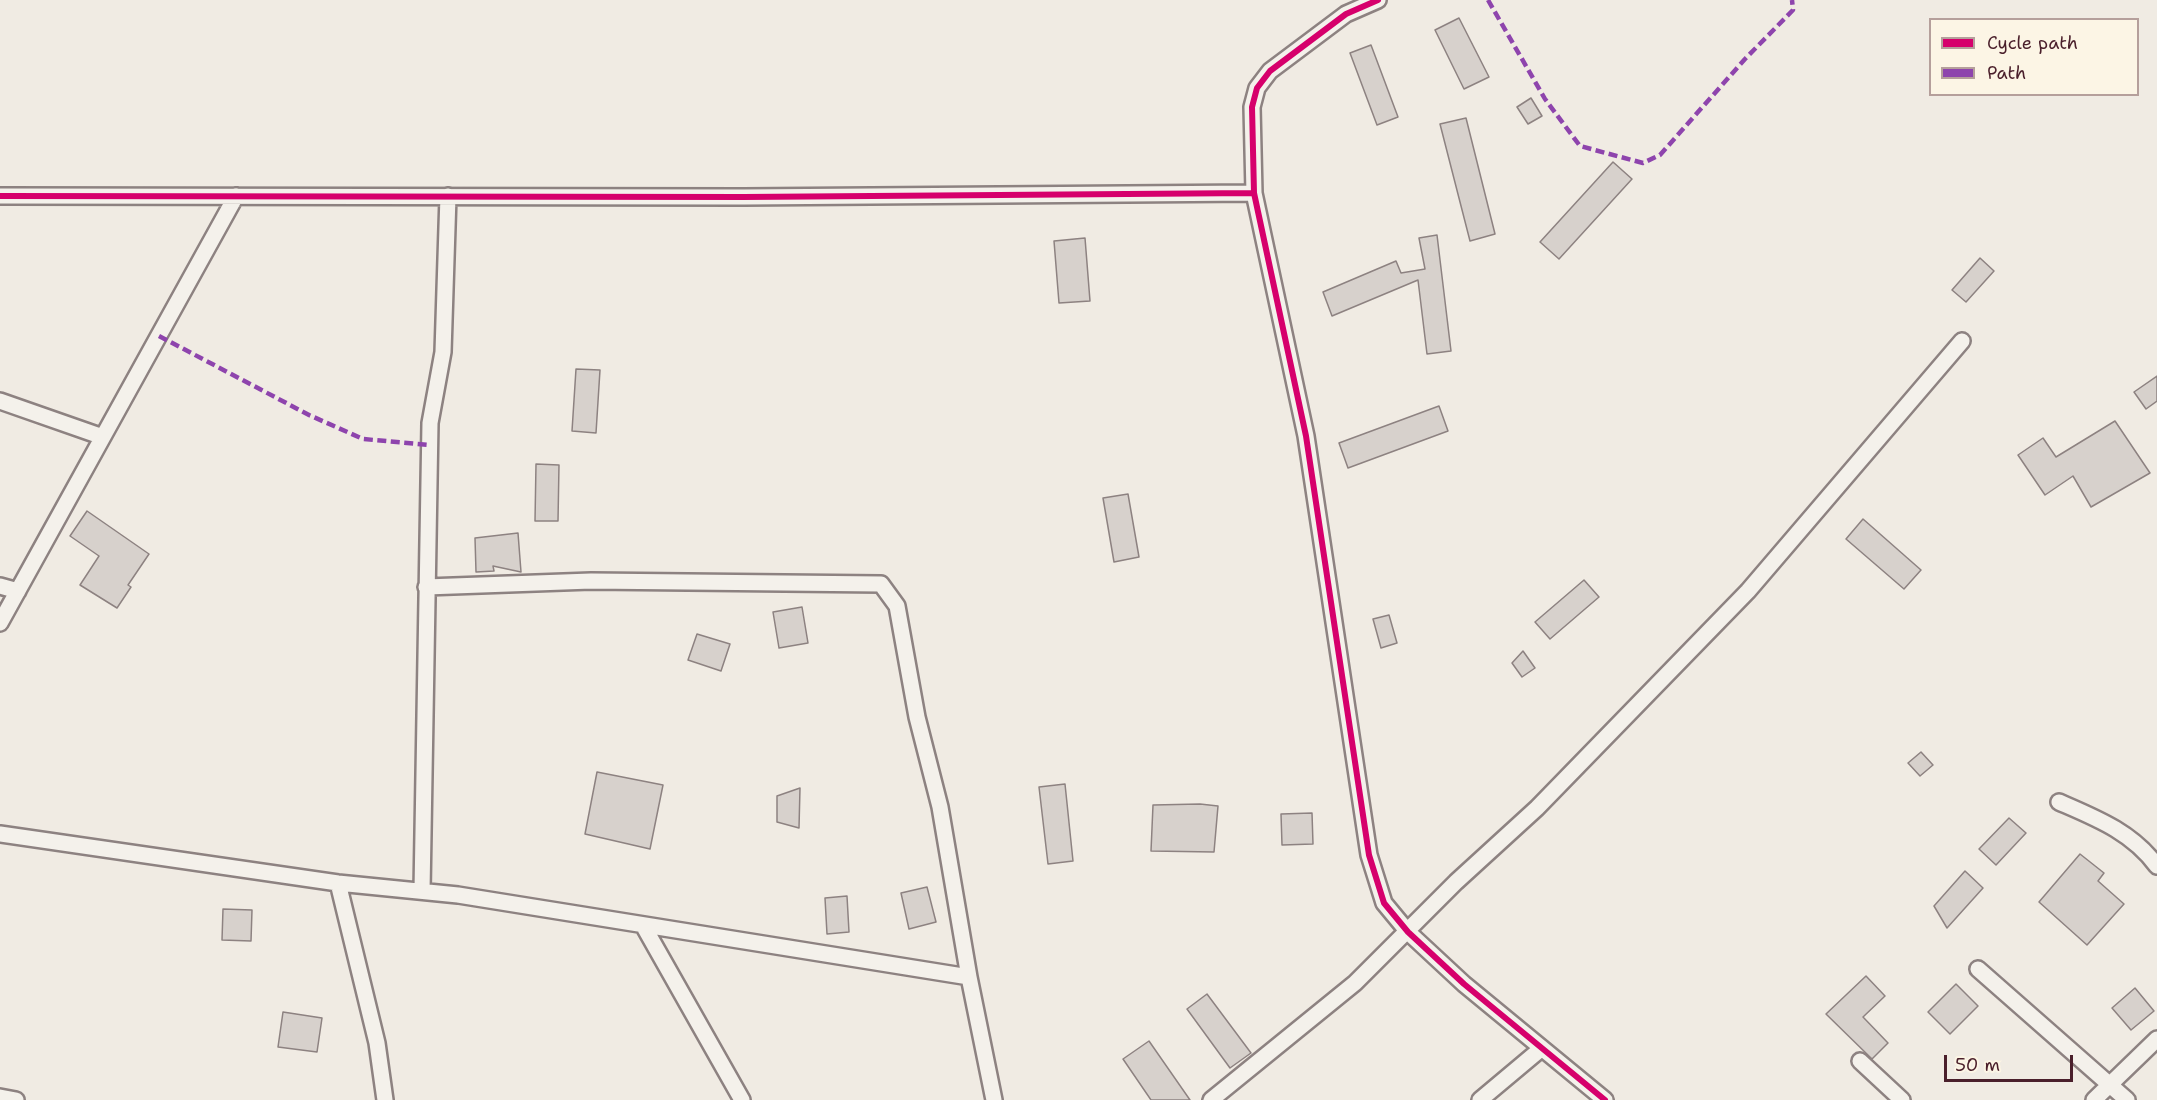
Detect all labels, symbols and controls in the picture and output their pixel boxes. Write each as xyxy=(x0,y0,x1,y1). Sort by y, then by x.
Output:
legend xyxy=(1929,18,2139,96)
text: Cycle path xyxy=(1987,31,2078,55)
text: Path xyxy=(1987,61,2026,85)
scale bar xyxy=(1947,1043,2076,1081)
text: 50 m xyxy=(1955,1053,2000,1077)

